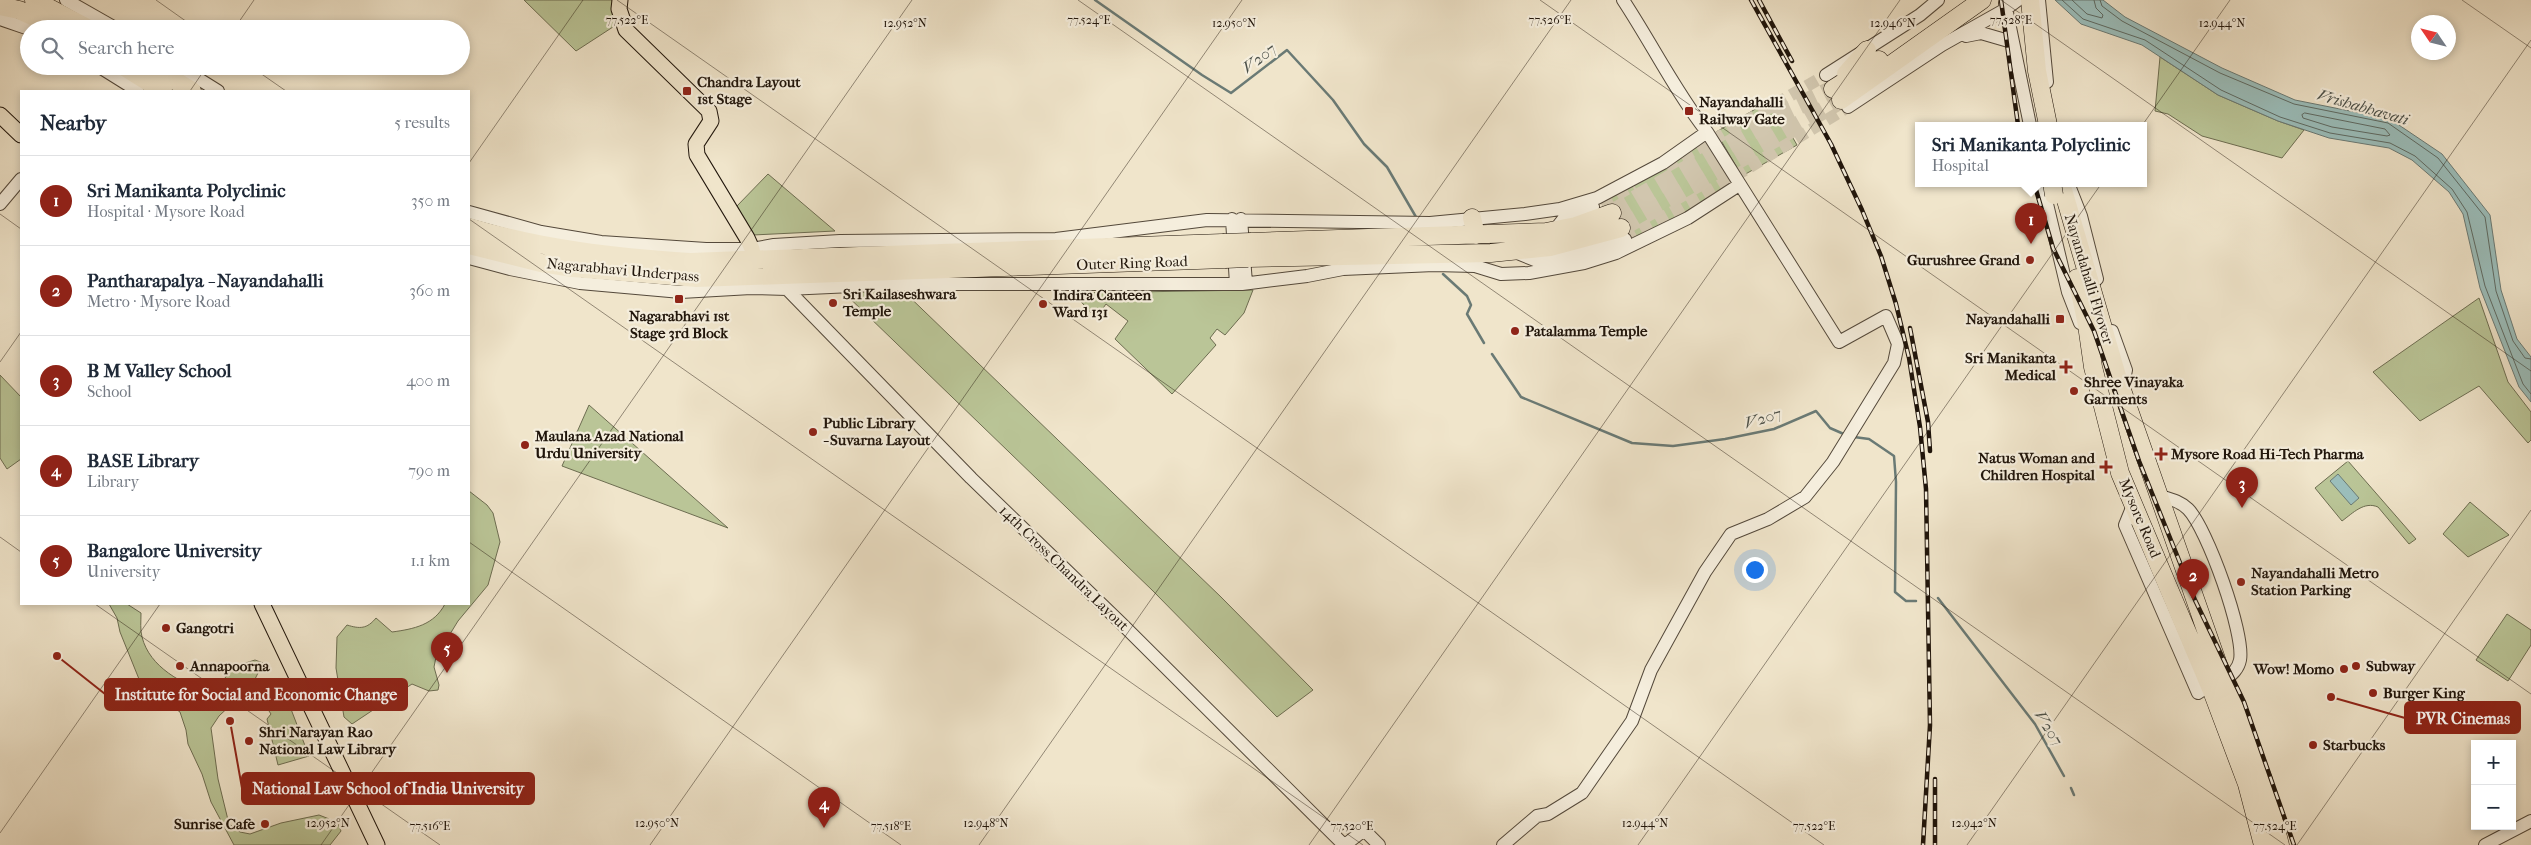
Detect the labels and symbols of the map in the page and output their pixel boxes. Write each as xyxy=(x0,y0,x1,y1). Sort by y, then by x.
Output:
text: 77.522°E xyxy=(606,13,648,27)
text: 77.524°E xyxy=(1067,13,1111,27)
text: 77.526°E xyxy=(1529,13,1571,27)
text: 77.528°E xyxy=(1990,13,2032,27)
north arrow xyxy=(2411,15,2456,60)
text: 12.952°N xyxy=(883,16,927,30)
text: 12.950°N xyxy=(1212,16,1256,30)
text: 12.946°N xyxy=(1870,16,1916,30)
text: 12.944°N xyxy=(2199,16,2245,30)
water label: V207 xyxy=(1238,39,1280,77)
place label: Chandra Layout 1st Stage xyxy=(697,73,801,108)
marker: Chandra Layout 1st Stage xyxy=(681,85,693,97)
water label: Vrishabhavati xyxy=(2315,85,2412,129)
place label: Nayandahalli Railway Gate xyxy=(1699,93,1785,128)
marker: Nayandahalli Railway Gate xyxy=(1683,105,1695,117)
pin: 1 xyxy=(2015,203,2047,244)
street label: Nayandahalli Flyover xyxy=(2061,212,2118,347)
place label: Gurushree Grand xyxy=(1907,251,2021,269)
street label: Outer Ring Road xyxy=(1076,252,1189,274)
street label: Nagarabhavi Underpass xyxy=(546,254,700,286)
marker: Gurushree Grand xyxy=(2024,254,2036,266)
place label: Sri Kailaseshwara Temple xyxy=(842,285,957,320)
place label: Indira Canteen Ward 131 xyxy=(1052,286,1151,321)
marker: Nagarabhavi 1st Stage 3rd Block xyxy=(673,293,685,305)
marker: Sri Kailaseshwara Temple xyxy=(827,297,839,309)
marker: Indira Canteen Ward 131 xyxy=(1037,298,1049,310)
place label: Nagarabhavi 1st Stage 3rd Block xyxy=(629,307,730,342)
place label: Nayandahalli xyxy=(1966,310,2051,328)
marker: Nayandahalli xyxy=(2054,313,2066,325)
place label: Patalamma Temple xyxy=(1525,322,1648,340)
marker: Patalamma Temple xyxy=(1509,325,1521,337)
place label: Sri Manikanta Medical xyxy=(1965,349,2057,384)
marker: Sri Manikanta Medical xyxy=(2060,361,2072,373)
place label: Shree Vinayaka Garments xyxy=(2084,373,2185,408)
marker: Shree Vinayaka Garments xyxy=(2068,385,2080,397)
water label: V207 xyxy=(1742,404,1784,432)
place label: Public Library - Suvarna Layout xyxy=(823,414,931,449)
marker: Public Library - Suvarna Layout xyxy=(807,426,819,438)
place label: Maulana Azad National Urdu University xyxy=(534,427,685,462)
marker: Maulana Azad National Urdu University xyxy=(519,439,531,451)
place label: Mysore Road Hi-Tech Pharma xyxy=(2170,445,2365,463)
marker: Mysore Road Hi-Tech Pharma xyxy=(2155,448,2167,460)
place label: Natus Woman and Children Hospital xyxy=(1978,449,2096,484)
marker: Natus Woman and Children Hospital xyxy=(2099,460,2113,474)
pin: 3 xyxy=(2226,467,2258,508)
street label: Mysore Road xyxy=(2115,475,2165,561)
street label: 14th Cross Chandra Layout xyxy=(996,501,1133,635)
your location xyxy=(1742,557,1768,583)
pin: 2 xyxy=(2177,559,2209,600)
place label: Nayandahalli Metro Station Parking xyxy=(2251,564,2379,599)
marker: Nayandahalli Metro Station Parking xyxy=(2235,576,2247,588)
place label: Gangotri xyxy=(176,619,235,637)
marker: Gangotri xyxy=(160,622,172,634)
pin: 5 xyxy=(431,632,463,673)
place label: Annapoorna xyxy=(189,657,270,675)
place label: Subway xyxy=(2366,657,2416,675)
marker: Annapoorna xyxy=(174,660,186,672)
place label: Wow! Momo xyxy=(2252,660,2334,678)
marker: Subway xyxy=(2350,660,2362,672)
marker: Wow! Momo xyxy=(2338,663,2350,675)
callout: Institute for Social and Economic Change xyxy=(105,679,407,710)
place label: Burger King xyxy=(2383,684,2466,702)
text: Institute for Social and Economic Change xyxy=(115,685,397,705)
marker: Burger King xyxy=(2367,687,2379,699)
callout: PVR Cinemas xyxy=(2405,702,2520,733)
water label: V207 xyxy=(2031,707,2067,749)
text: PVR Cinemas xyxy=(2416,709,2510,728)
place label: Shri Narayan Rao National Law Library xyxy=(259,723,397,758)
marker: Shri Narayan Rao National Law Library xyxy=(243,735,255,747)
place label: Starbucks xyxy=(2323,736,2386,754)
marker: Starbucks xyxy=(2307,739,2319,751)
callout: National Law School of India University xyxy=(242,773,534,804)
text: National Law School of India University xyxy=(252,779,526,799)
pin: 4 xyxy=(808,787,840,828)
place label: Sunrise Cafe xyxy=(174,815,256,833)
text: 12.952°N xyxy=(306,816,350,830)
text: 12.950°N xyxy=(635,816,679,830)
text: 12.948°N xyxy=(963,816,1009,830)
text: 12.944°N xyxy=(1622,816,1668,830)
text: 12.942°N xyxy=(1951,816,1997,830)
marker: Sunrise Cafe xyxy=(259,818,271,830)
text: 77.516°E xyxy=(410,819,450,833)
text: 77.518°E xyxy=(871,819,911,833)
text: 77.520°E xyxy=(1331,819,1373,833)
text: 77.522°E xyxy=(1793,819,1835,833)
text: 77.524°E xyxy=(2253,819,2297,833)

